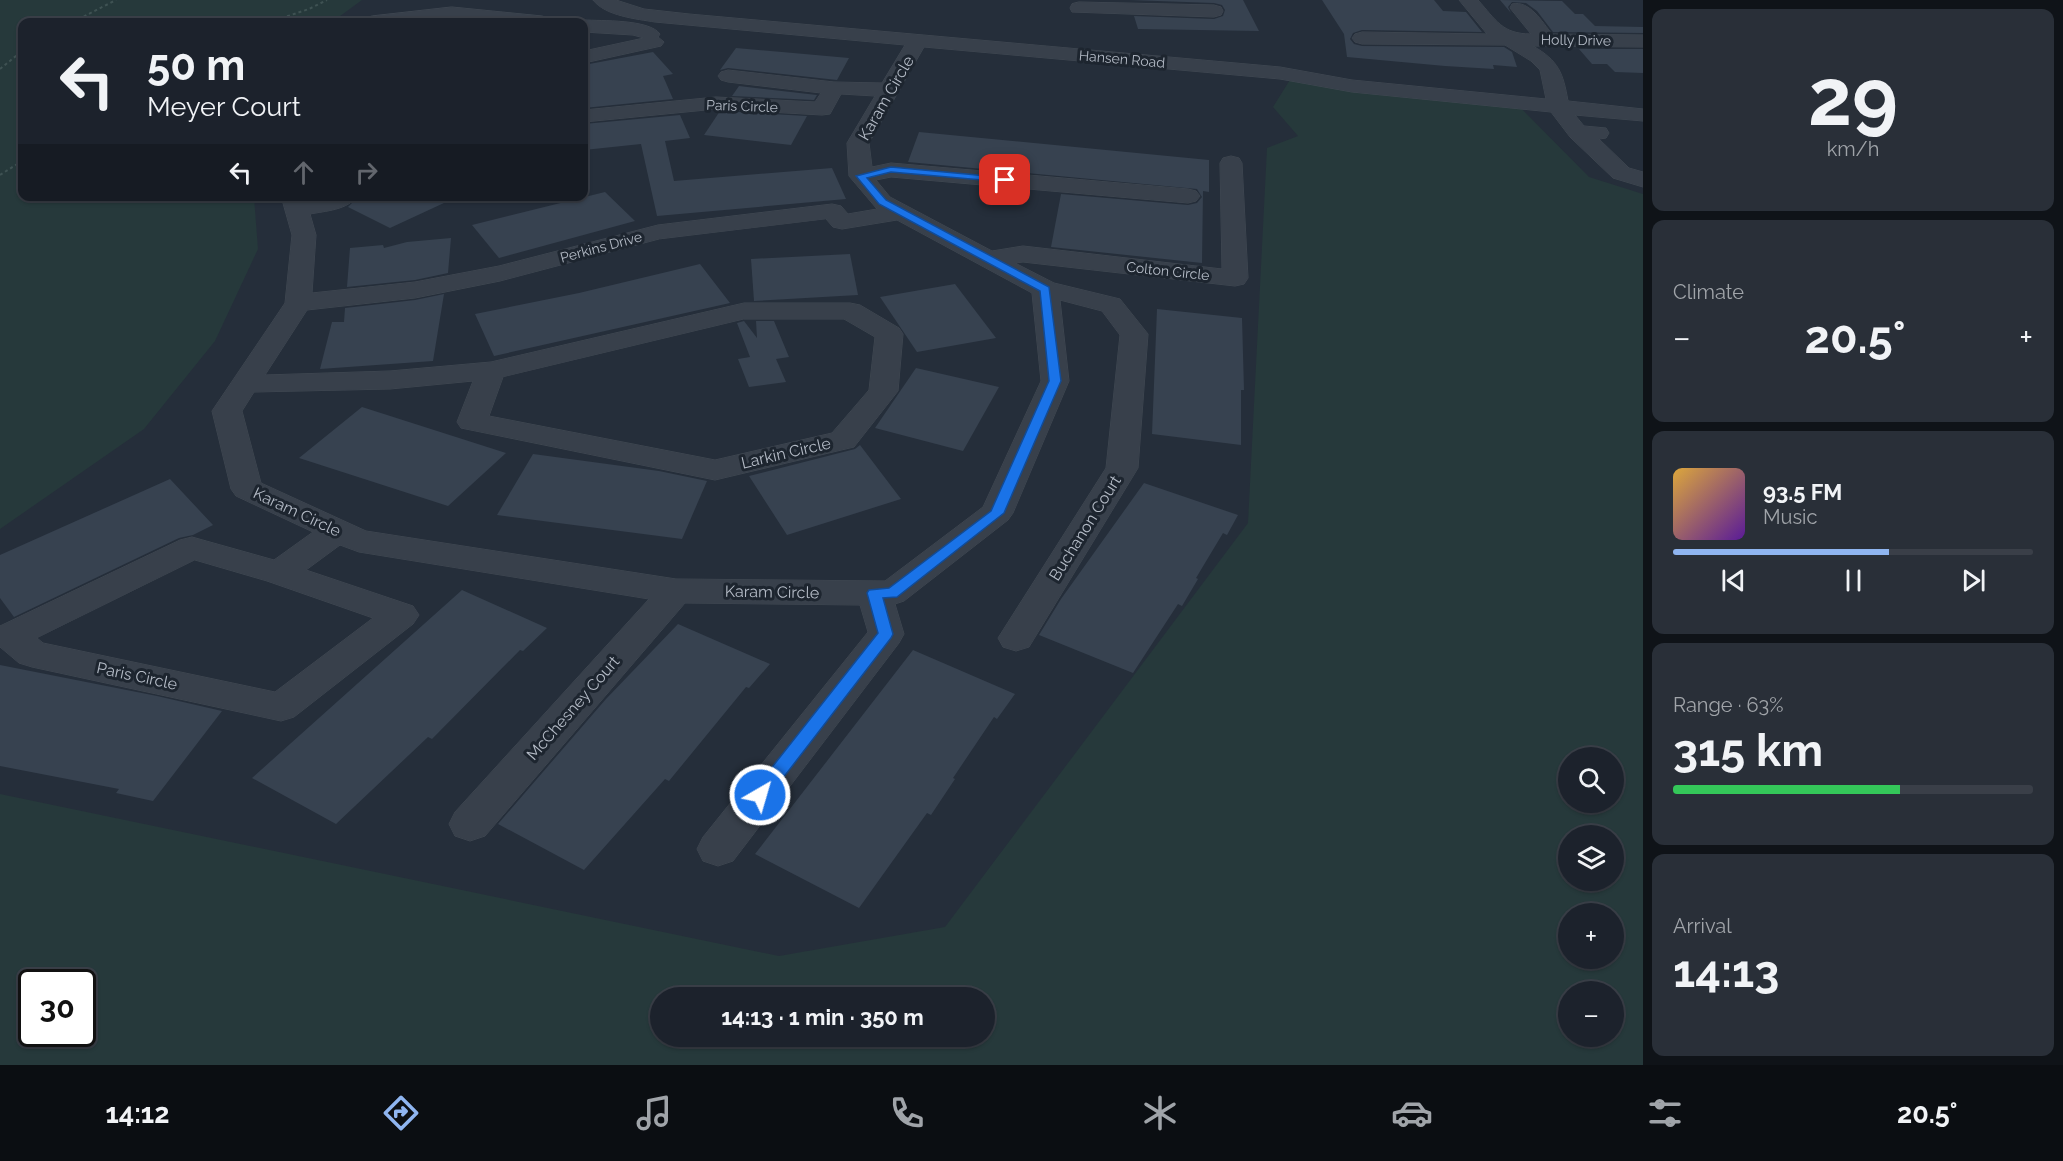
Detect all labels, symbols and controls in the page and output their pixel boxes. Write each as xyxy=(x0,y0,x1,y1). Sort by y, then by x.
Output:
street label: Holly Drive xyxy=(1541,31,1611,49)
text: 50 m xyxy=(147,41,245,90)
icon: left xyxy=(48,42,126,120)
street label: Hansen Road xyxy=(1078,47,1166,71)
street label: Karam Circle xyxy=(854,52,918,144)
text: 29 xyxy=(1808,52,1898,143)
text: Meyer Court xyxy=(147,91,301,122)
street label: Paris Circle xyxy=(706,97,778,115)
text: km/h xyxy=(1827,137,1879,161)
pin xyxy=(979,154,1030,205)
icon: left xyxy=(224,156,257,189)
icon: ahead xyxy=(287,156,320,189)
icon: right xyxy=(350,156,383,189)
icon: arrive xyxy=(988,163,1021,196)
street label: Perkins Drive xyxy=(558,228,644,266)
street label: Colton Circle xyxy=(1126,259,1210,283)
text: Climate xyxy=(1673,280,1744,304)
text: 20.5° xyxy=(1805,311,1905,364)
text: − xyxy=(1673,318,1691,357)
text: + xyxy=(2019,318,2033,357)
street label: Larkin Circle xyxy=(739,433,833,473)
street label: Buchanon Court xyxy=(1045,471,1125,584)
text: 93.5 FM xyxy=(1763,479,1842,505)
street label: Karam Circle xyxy=(250,483,344,541)
text: Music xyxy=(1763,505,1817,529)
icon: previous xyxy=(1717,564,1750,597)
icon: pause xyxy=(1837,564,1870,597)
icon: next xyxy=(1957,564,1990,597)
street label: Karam Circle xyxy=(725,582,819,602)
street label: McChesney Court xyxy=(523,652,624,764)
street label: Paris Circle xyxy=(95,658,179,694)
text: Range · 63% xyxy=(1673,693,1784,717)
text: 315 km xyxy=(1673,724,1823,777)
map controls xyxy=(1558,747,1624,1047)
button: search xyxy=(1558,747,1624,813)
position arrow xyxy=(728,763,792,827)
button: layers xyxy=(1558,825,1624,891)
button: + xyxy=(1558,903,1624,969)
text: Arrival xyxy=(1673,914,1732,938)
text: 14:13 xyxy=(1673,945,1779,998)
speed limit sign: 30 xyxy=(18,969,96,1047)
button: − xyxy=(1558,981,1624,1047)
text: 14:13 · 1 min · 350 m xyxy=(721,1004,924,1030)
icon: directions xyxy=(380,1092,422,1134)
icon: music xyxy=(633,1092,675,1134)
icon: phone xyxy=(886,1092,928,1134)
icon: climate xyxy=(1139,1092,1181,1134)
icon: car xyxy=(1391,1092,1433,1134)
icon: filters xyxy=(1644,1092,1686,1134)
text: 14:12 xyxy=(105,1098,169,1129)
text: 20.5° xyxy=(1897,1098,1958,1129)

